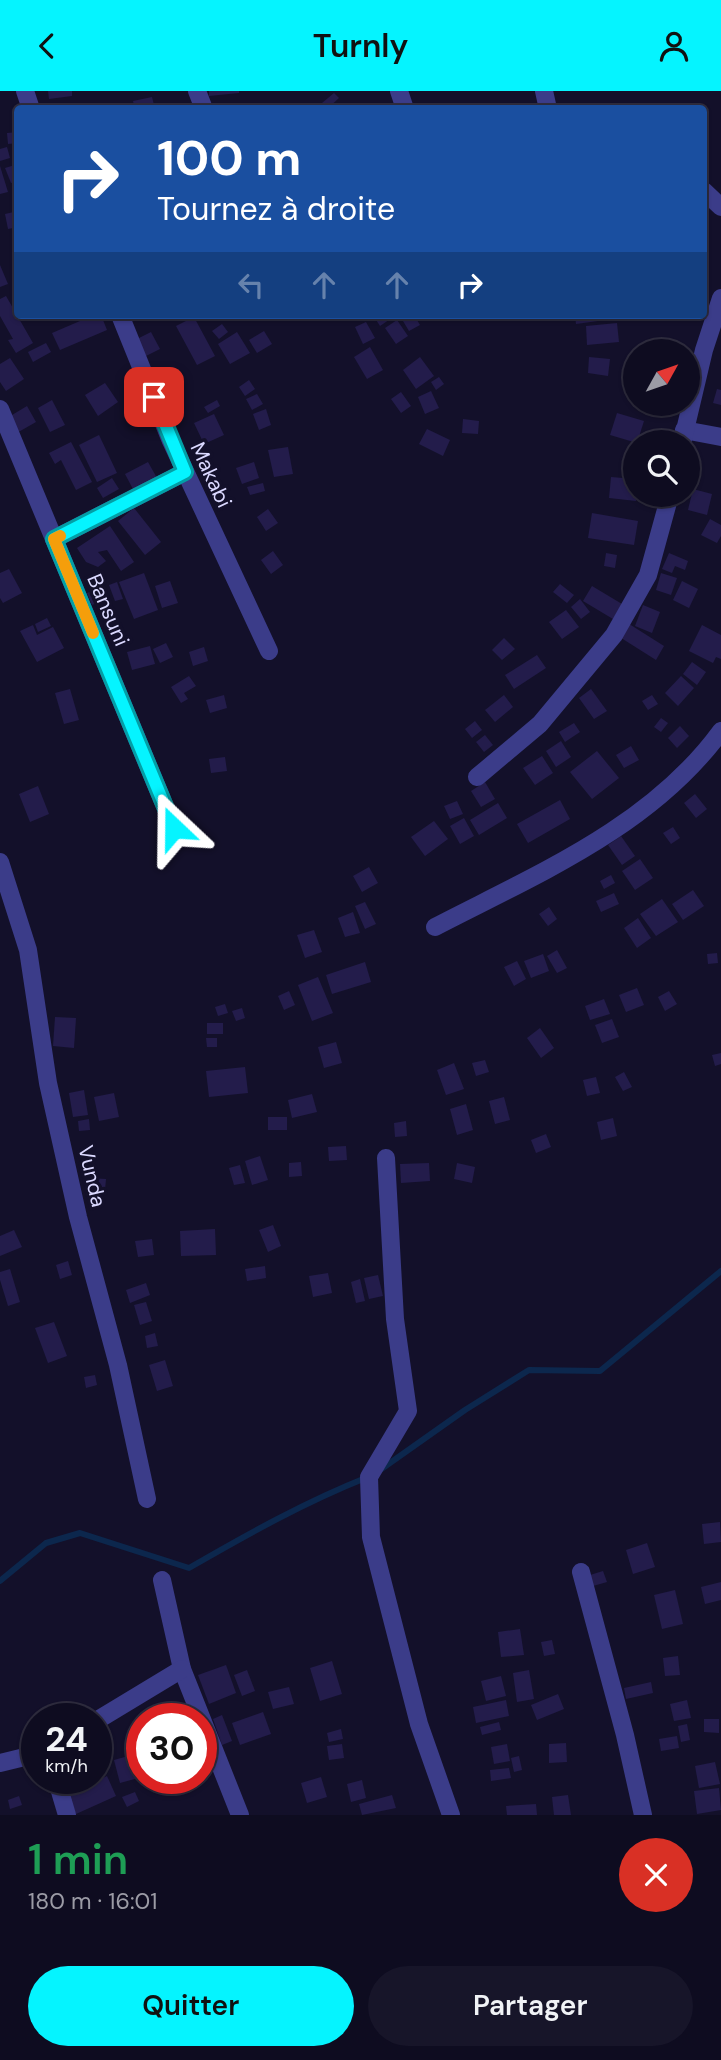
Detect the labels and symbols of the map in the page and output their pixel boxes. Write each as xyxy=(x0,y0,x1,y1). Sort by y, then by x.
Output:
north arrow xyxy=(623,339,700,417)
pin xyxy=(124,367,184,427)
street label: Makabi xyxy=(184,438,238,512)
street label: Bansuni xyxy=(80,570,136,650)
position arrow xyxy=(137,791,211,865)
street label: Vunda xyxy=(71,1142,113,1210)
speed limit sign: 30 xyxy=(126,1703,217,1794)

